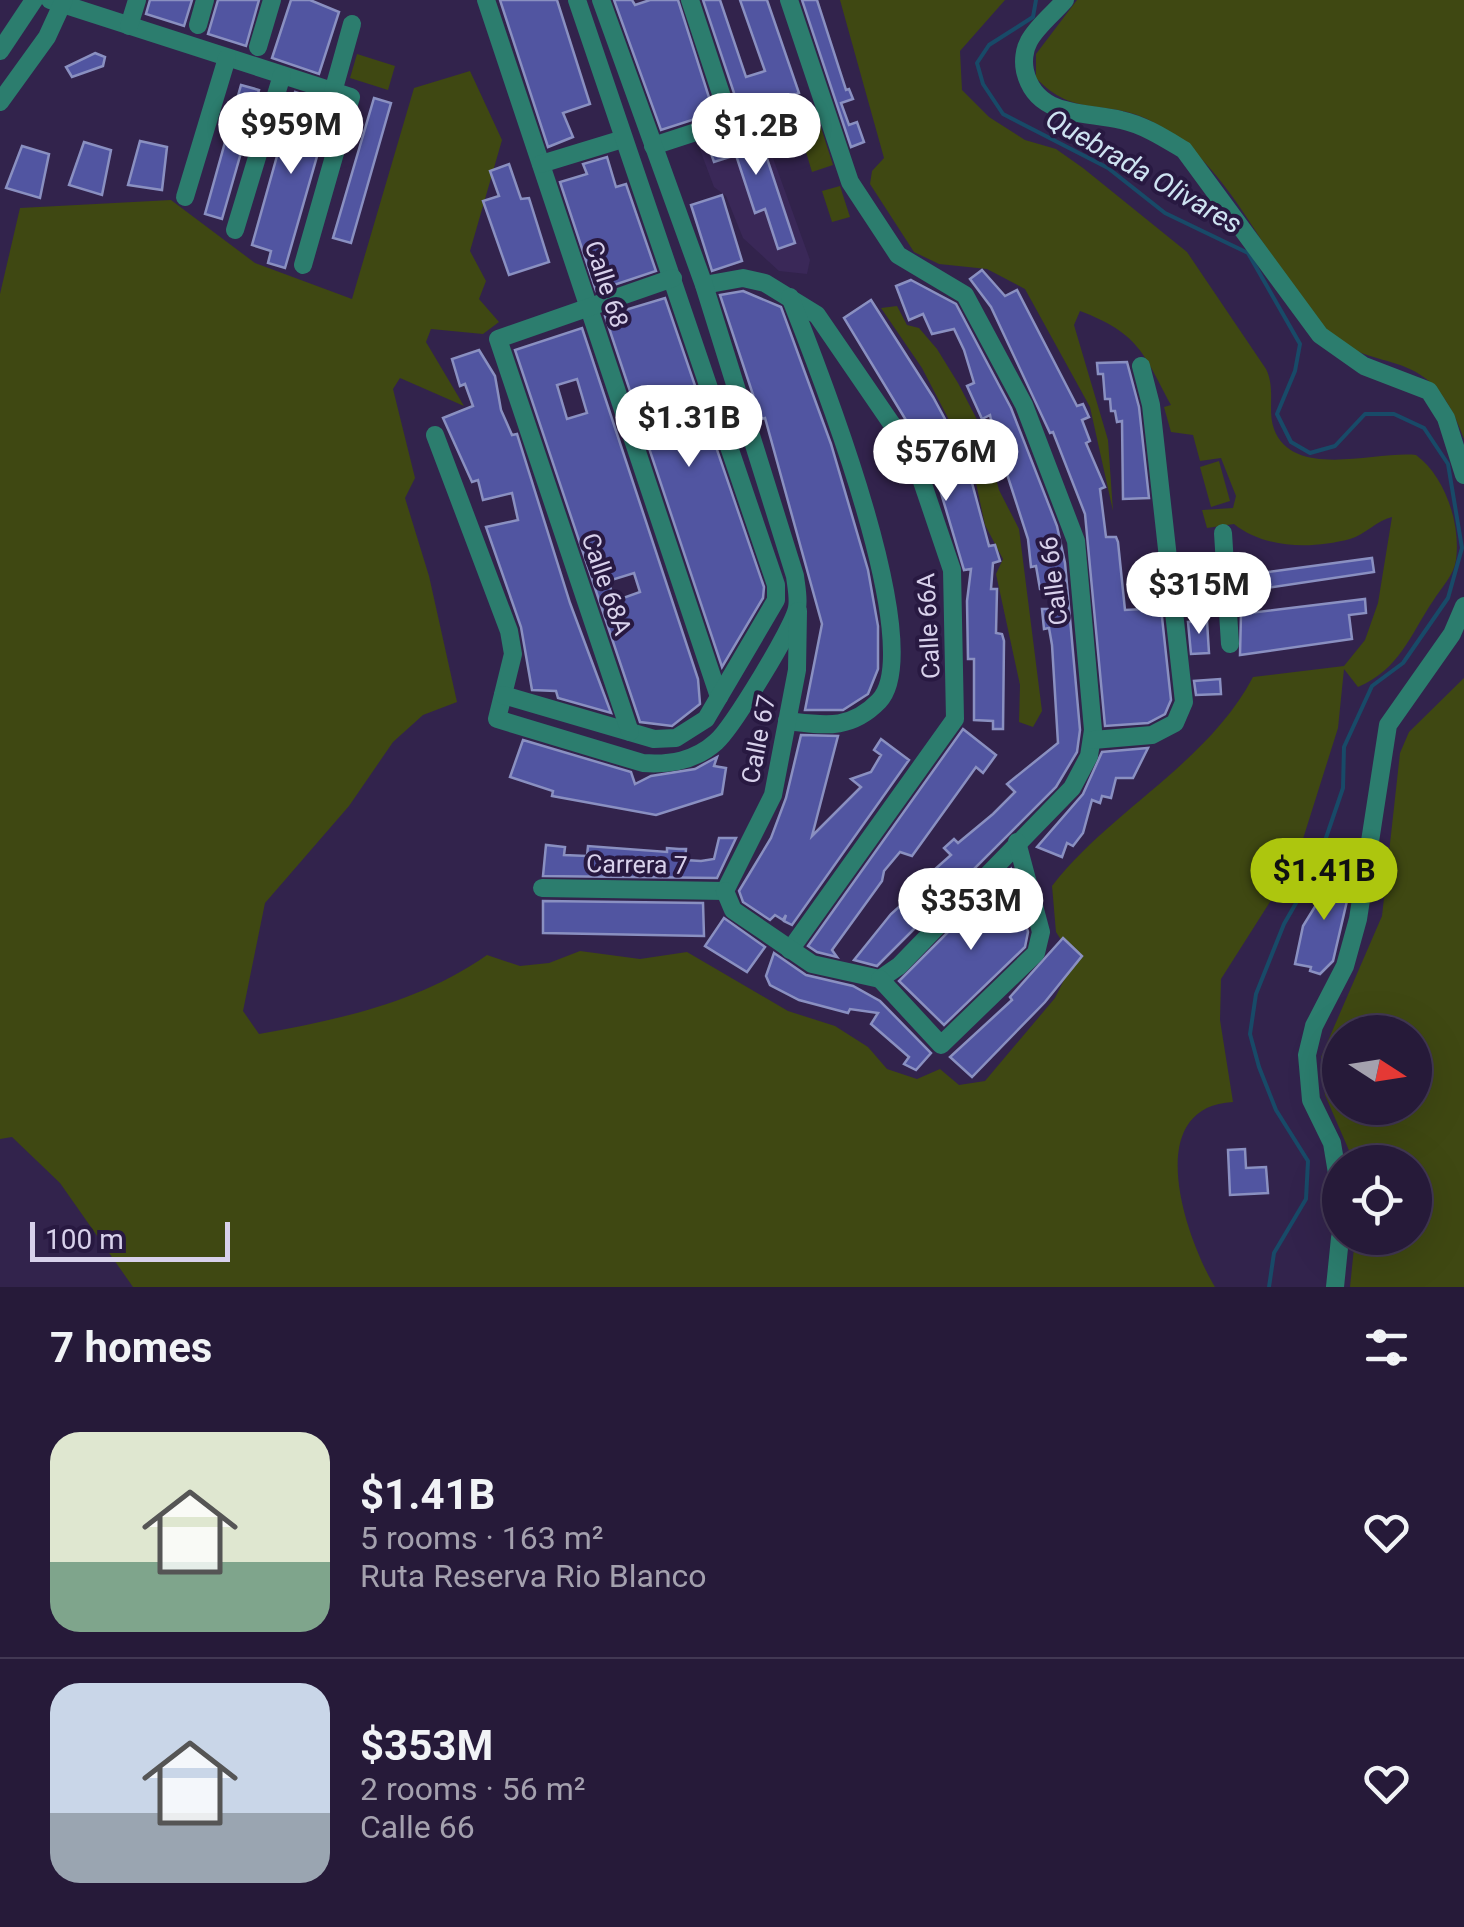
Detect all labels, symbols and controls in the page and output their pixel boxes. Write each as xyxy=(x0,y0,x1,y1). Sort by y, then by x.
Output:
pin: $959M xyxy=(221,92,361,177)
pin: $1.2B xyxy=(686,93,826,178)
water label: Quebrada Olivares xyxy=(1040,102,1248,241)
text: $959M xyxy=(240,105,342,143)
text: $1.2B xyxy=(714,106,798,144)
street label: Calle 68 xyxy=(579,237,634,331)
pin: $1.31B xyxy=(608,385,770,470)
text: $1.31B xyxy=(637,398,741,436)
pin: $576M xyxy=(876,419,1016,504)
text: $576M xyxy=(895,432,997,470)
street label: Calle 68A xyxy=(576,529,637,639)
street label: Calle 66 xyxy=(1034,535,1073,627)
pin: $315M xyxy=(1129,552,1269,637)
text: $315M xyxy=(1148,565,1250,603)
street label: Calle 66A xyxy=(911,572,946,680)
street label: Calle 67 xyxy=(736,692,781,786)
pin: $1.41B xyxy=(1243,838,1405,923)
street label: Carrera 7 xyxy=(586,849,688,880)
text: $1.41B xyxy=(1272,851,1376,889)
pin: $353M xyxy=(901,868,1041,953)
text: $353M xyxy=(920,881,1022,919)
north arrow xyxy=(1322,1015,1432,1125)
map controls xyxy=(1322,1015,1432,1255)
button: locate xyxy=(1322,1145,1432,1255)
scale bar xyxy=(30,1217,230,1262)
text: 100 m xyxy=(45,1223,124,1256)
icon: filters xyxy=(1359,1320,1414,1375)
text: 7 homes xyxy=(50,1323,212,1372)
text: $1.41B xyxy=(360,1470,495,1519)
icon: home xyxy=(130,1472,250,1592)
icon: heart xyxy=(1359,1505,1414,1560)
text: 5 rooms · 163 m² xyxy=(360,1519,603,1557)
text: Ruta Reserva Rio Blanco xyxy=(360,1557,707,1595)
text: $353M xyxy=(360,1721,493,1770)
icon: home xyxy=(130,1723,250,1843)
icon: heart xyxy=(1359,1756,1414,1811)
text: 2 rooms · 56 m² xyxy=(360,1770,585,1808)
text: Calle 66 xyxy=(360,1808,475,1846)

